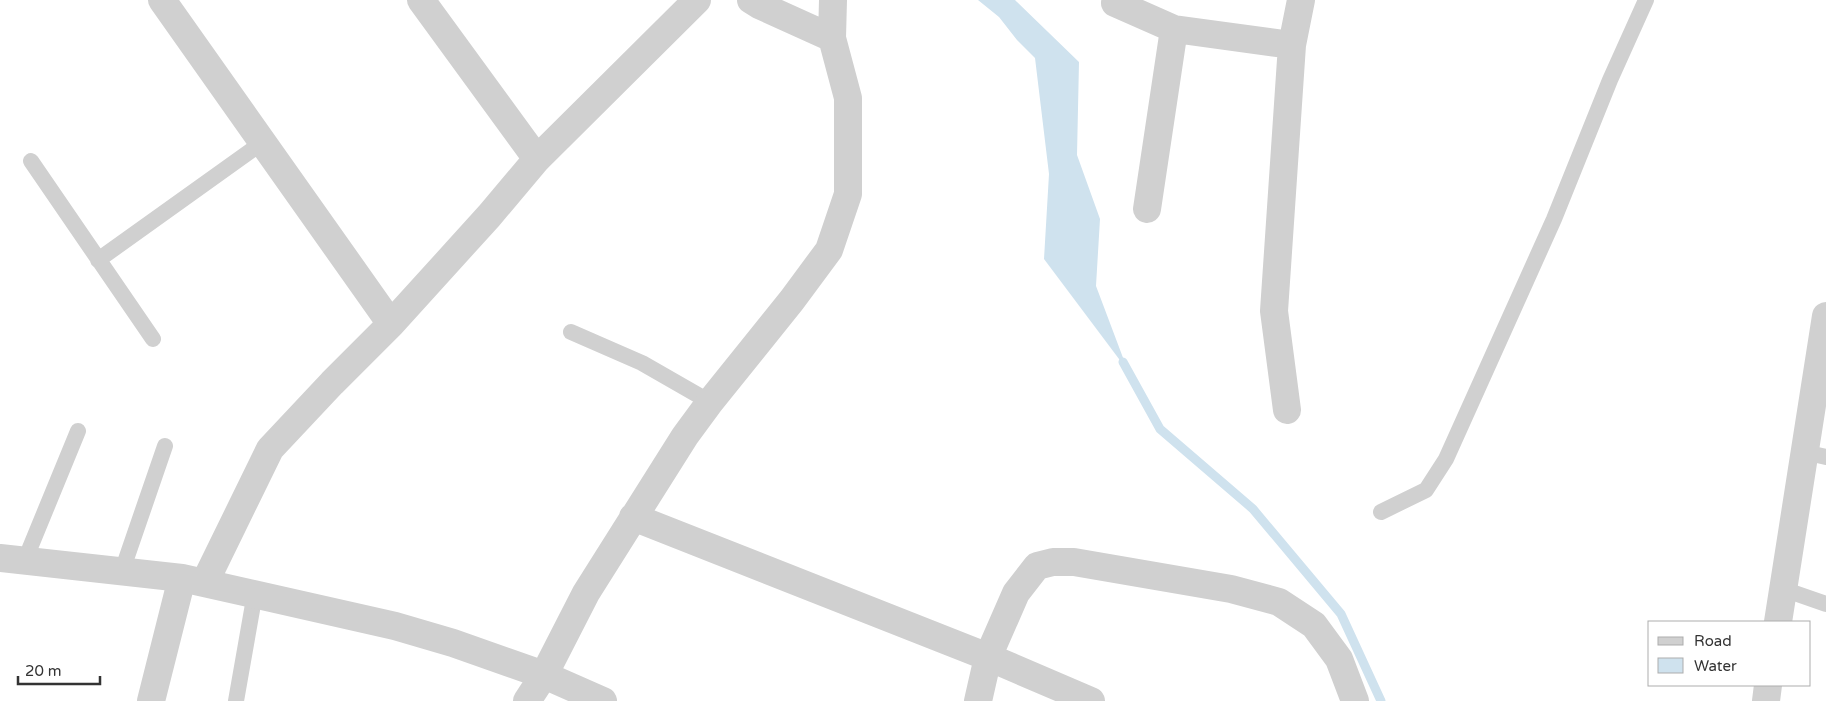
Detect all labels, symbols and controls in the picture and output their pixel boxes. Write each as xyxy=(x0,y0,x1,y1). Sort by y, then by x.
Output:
legend xyxy=(1648,621,1811,686)
text: Road xyxy=(1694,632,1732,650)
scale bar xyxy=(18,654,100,686)
text: Water xyxy=(1694,657,1737,675)
text: 20 m xyxy=(25,662,62,680)

